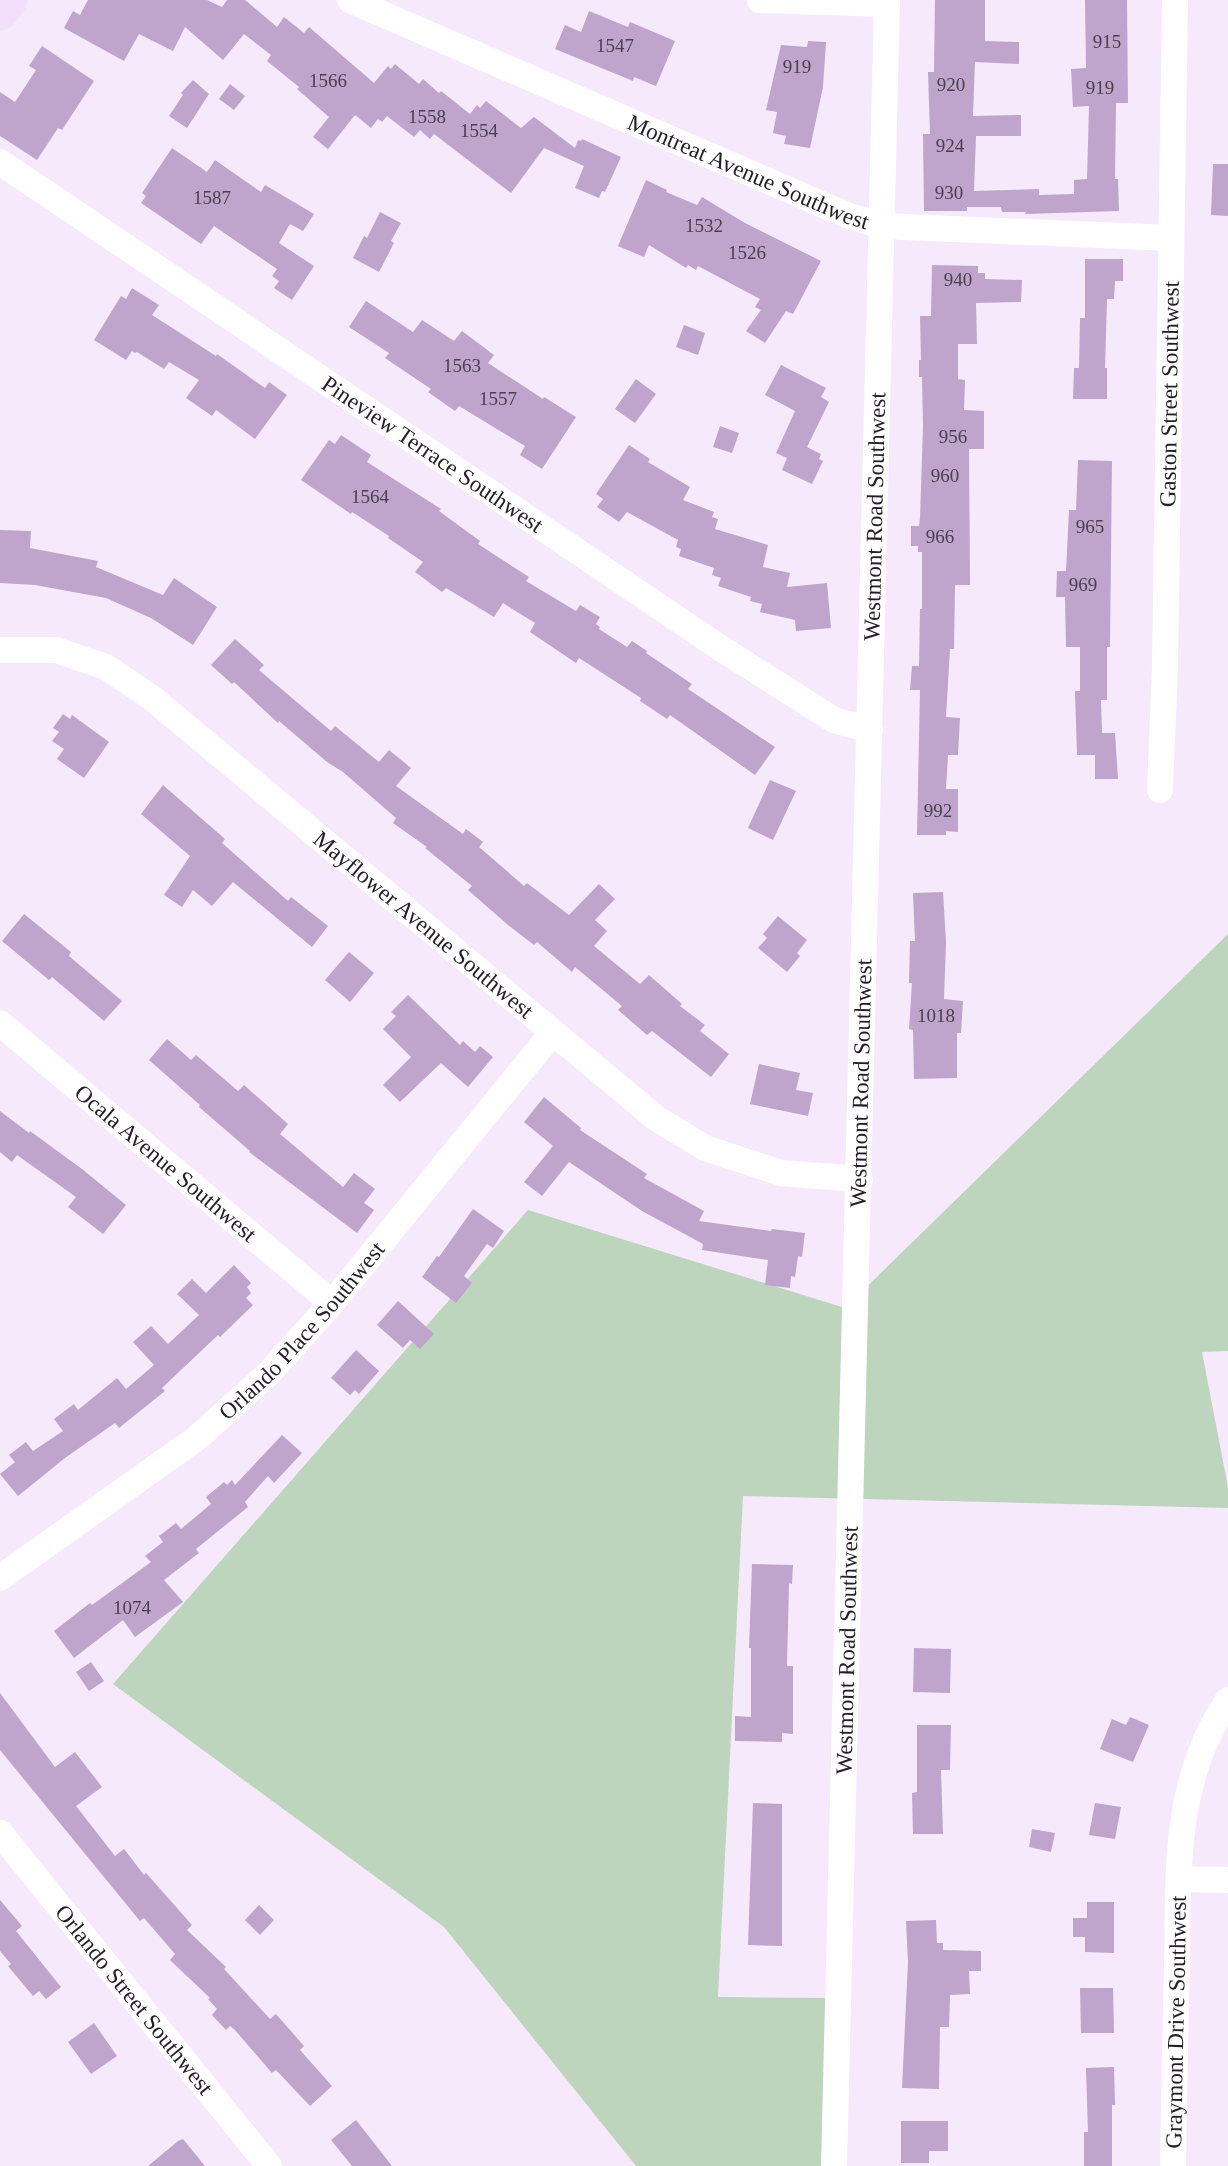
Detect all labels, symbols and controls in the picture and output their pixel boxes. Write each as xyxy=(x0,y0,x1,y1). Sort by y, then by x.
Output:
house number: 915 xyxy=(1093,31,1121,52)
house number: 1547 xyxy=(596,35,634,56)
house number: 919 xyxy=(783,56,811,77)
house number: 1566 xyxy=(309,70,347,91)
house number: 920 xyxy=(937,74,965,95)
house number: 919 xyxy=(1086,77,1114,98)
house number: 1558 xyxy=(408,106,446,127)
street label: Montreat Avenue Southwest xyxy=(624,110,873,235)
house number: 1554 xyxy=(460,120,499,141)
house number: 924 xyxy=(936,135,965,156)
house number: 930 xyxy=(935,182,963,203)
house number: 1587 xyxy=(193,187,231,208)
house number: 1532 xyxy=(685,215,723,236)
house number: 1526 xyxy=(728,242,766,263)
house number: 940 xyxy=(944,269,972,290)
street label: Gaston Street Southwest xyxy=(1155,280,1184,507)
house number: 1563 xyxy=(443,355,481,376)
street label: Pineview Terrace Southwest xyxy=(317,371,548,538)
house number: 1557 xyxy=(479,388,517,409)
street label: Westmont Road Southwest xyxy=(859,391,890,641)
house number: 956 xyxy=(939,426,967,447)
house number: 960 xyxy=(931,465,959,486)
house number: 1564 xyxy=(351,486,390,507)
house number: 965 xyxy=(1076,516,1104,537)
house number: 966 xyxy=(926,526,954,547)
house number: 969 xyxy=(1069,574,1097,595)
house number: 992 xyxy=(924,800,952,821)
street label: Mayflower Avenue Southwest xyxy=(309,826,539,1024)
street label: Westmont Road Southwest xyxy=(845,958,877,1208)
house number: 1018 xyxy=(917,1005,955,1026)
street label: Ocala Avenue Southwest xyxy=(70,1080,262,1247)
street label: Orlando Place Southwest xyxy=(214,1236,390,1425)
street label: Westmont Road Southwest xyxy=(832,1525,863,1775)
house number: 1074 xyxy=(113,1597,152,1618)
street label: Graymont Drive Southwest xyxy=(1161,1895,1191,2149)
street label: Orlando Street Southwest xyxy=(50,1900,218,2100)

